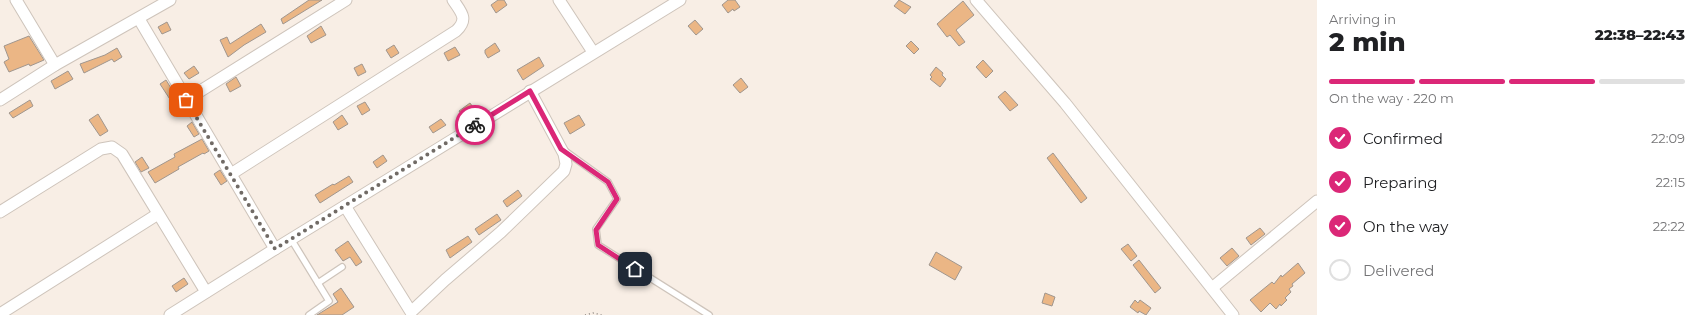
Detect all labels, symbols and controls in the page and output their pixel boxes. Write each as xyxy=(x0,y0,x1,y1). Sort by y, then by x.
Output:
text: Arriving in xyxy=(1329,11,1396,27)
text: 22:38–22:43 xyxy=(1595,25,1685,44)
text: 2 min xyxy=(1329,26,1406,58)
pin xyxy=(169,83,203,117)
icon: bag xyxy=(175,89,197,111)
text: On the way · 220 m xyxy=(1329,90,1454,106)
courier xyxy=(455,105,495,145)
icon: bike xyxy=(464,114,486,136)
icon: check xyxy=(1329,127,1351,149)
text: Confirmed xyxy=(1363,129,1443,148)
text: 22:09 xyxy=(1651,130,1685,146)
icon: check xyxy=(1329,171,1351,193)
text: Preparing xyxy=(1363,173,1438,192)
text: 22:15 xyxy=(1655,174,1685,190)
icon: check xyxy=(1329,215,1351,237)
text: On the way xyxy=(1363,217,1448,236)
text: 22:22 xyxy=(1653,218,1685,234)
pin xyxy=(618,252,652,286)
icon: home xyxy=(624,258,646,280)
text: Delivered xyxy=(1363,261,1435,280)

